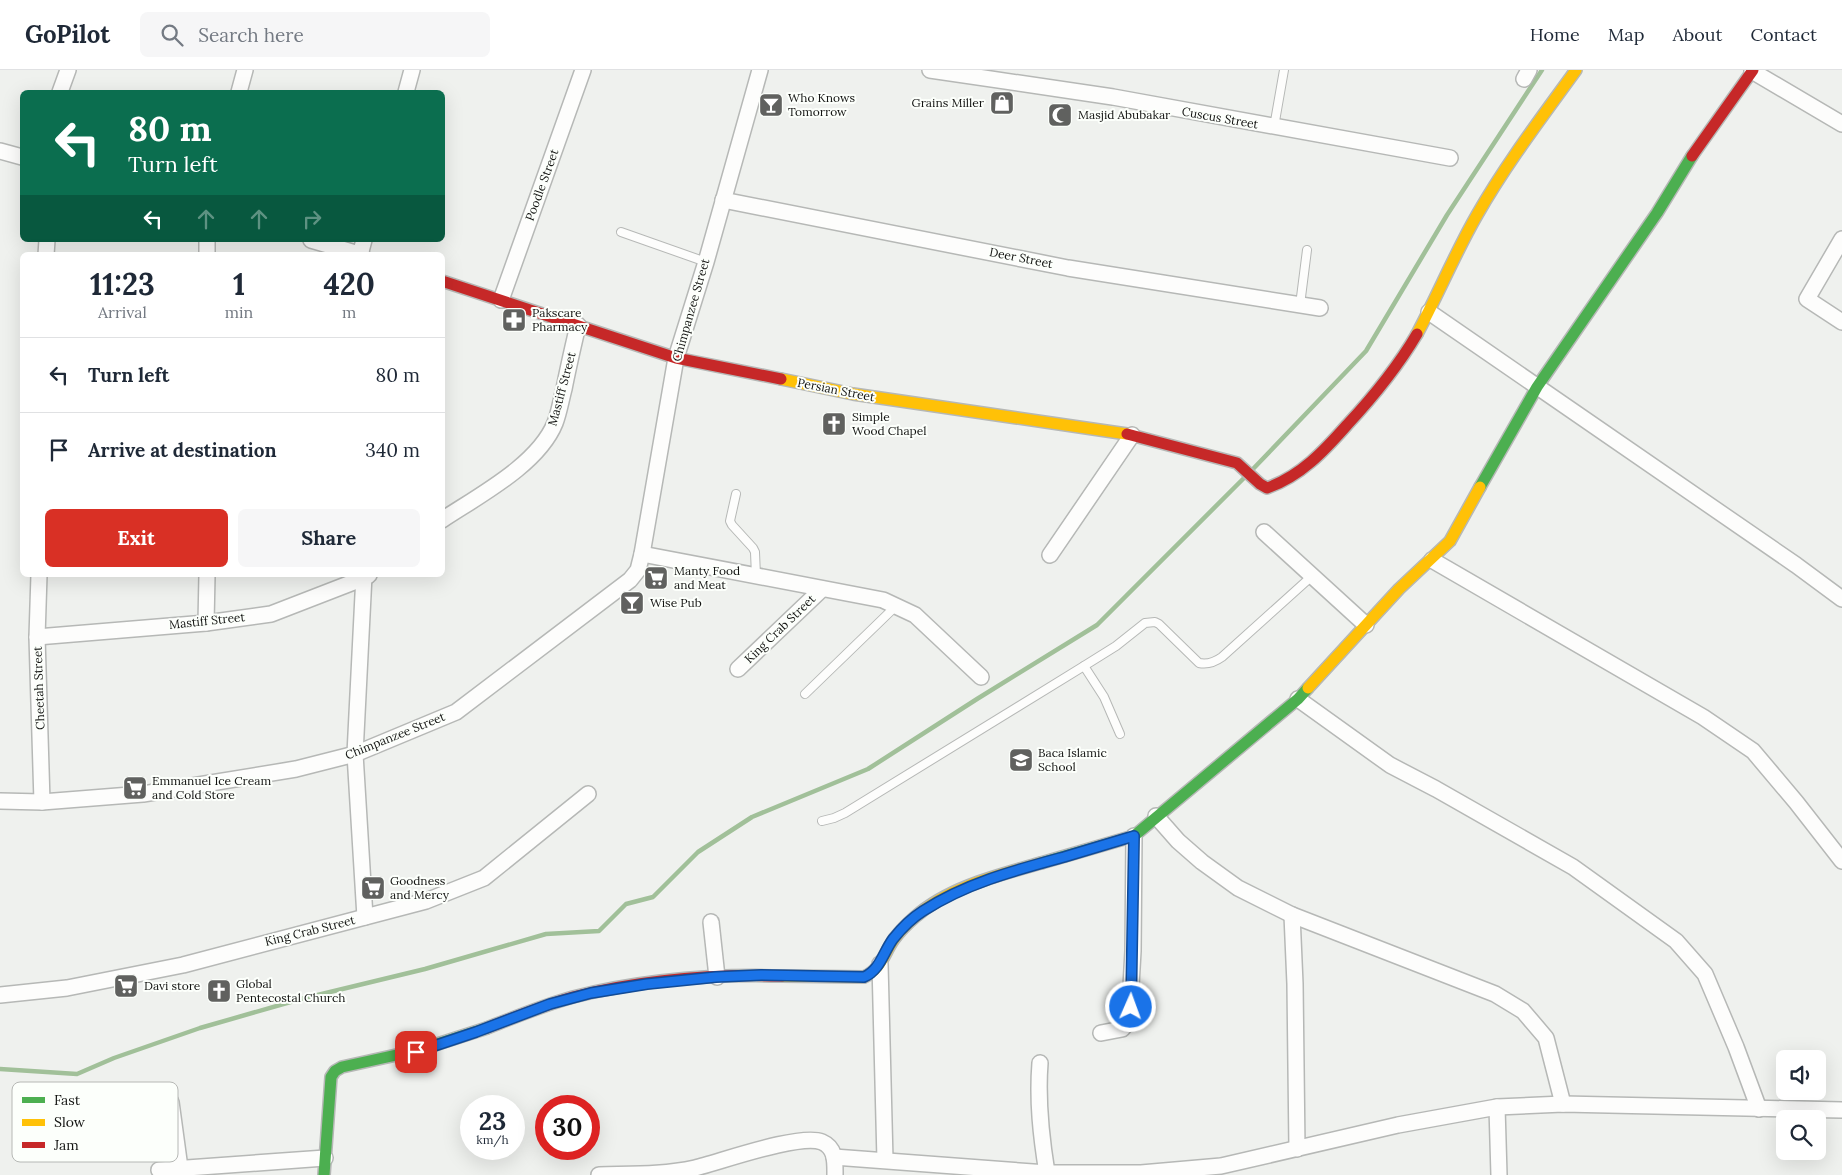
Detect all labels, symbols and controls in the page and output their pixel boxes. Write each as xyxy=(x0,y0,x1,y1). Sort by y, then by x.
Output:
search box xyxy=(140,12,490,57)
text: GoPilot xyxy=(25,19,110,50)
icon: search xyxy=(158,21,186,49)
text: Search here xyxy=(198,23,304,47)
text: Home xyxy=(1530,23,1580,46)
text: Map xyxy=(1608,23,1644,46)
text: About xyxy=(1672,23,1722,46)
text: Contact xyxy=(1750,23,1817,46)
place label: Who Knows Tomorrow xyxy=(788,90,856,119)
shop icon: Grains Miller xyxy=(989,90,1015,116)
bar icon: Who Knows Tomorrow xyxy=(758,92,784,118)
place label: Grains Miller xyxy=(912,95,985,110)
mosque icon: Masjid Abubakar xyxy=(1047,102,1073,128)
street label: Cuscus Street xyxy=(1181,103,1260,132)
text: 80 m xyxy=(128,106,212,151)
place label: Masjid Abubakar xyxy=(1078,107,1171,122)
icon: left xyxy=(45,110,110,175)
street label: Poodle Street xyxy=(522,147,562,223)
text: Turn left xyxy=(128,150,218,178)
icon: left xyxy=(139,205,167,233)
icon: ahead xyxy=(192,205,220,233)
icon: ahead xyxy=(245,205,273,233)
icon: right xyxy=(298,205,326,233)
street label: Deer Street xyxy=(988,244,1054,271)
street label: Chimpanzee Street xyxy=(669,256,713,363)
text: 11:23 xyxy=(90,265,155,303)
text: 1 xyxy=(233,265,245,303)
text: 420 xyxy=(323,265,375,303)
text: Arrival xyxy=(98,302,147,322)
text: min xyxy=(225,302,253,322)
text: m xyxy=(342,302,356,322)
place label: Pakscare Pharmacy xyxy=(532,305,588,334)
pharmacy icon: Pakscare Pharmacy xyxy=(501,307,527,333)
street label: Mastiff Street xyxy=(544,350,579,428)
icon: left xyxy=(45,361,73,389)
text: Turn left xyxy=(88,363,169,387)
text: 80 m xyxy=(376,363,420,387)
street label: Persian Street xyxy=(796,375,876,404)
place label: Simple Wood Chapel xyxy=(852,409,927,438)
church icon: Simple Wood Chapel xyxy=(821,411,847,437)
icon: arrive xyxy=(45,436,73,464)
text: Arrive at destination xyxy=(88,438,277,462)
text: 340 m xyxy=(365,438,420,462)
button: Exit xyxy=(45,509,228,567)
button: Share xyxy=(238,509,420,567)
place label: Manty Food and Meat xyxy=(674,563,740,592)
supermarket icon: Manty Food and Meat xyxy=(643,565,669,591)
bar icon: Wise Pub xyxy=(619,590,645,616)
street label: King Crab Street xyxy=(741,591,818,666)
place label: Wise Pub xyxy=(650,595,702,610)
street label: Mastiff Street xyxy=(168,609,246,632)
street label: Cheetah Street xyxy=(30,646,47,730)
street label: Chimpanzee Street xyxy=(343,709,447,762)
place label: Baca Islamic School xyxy=(1038,745,1107,774)
school or university icon: Baca Islamic School xyxy=(1008,747,1034,773)
place label: Emmanuel Ice Cream and Cold Store xyxy=(152,773,271,802)
supermarket icon: Emmanuel Ice Cream and Cold Store xyxy=(122,775,148,801)
place label: Goodness and Mercy xyxy=(390,873,450,902)
supermarket icon: Goodness and Mercy xyxy=(360,875,386,901)
street label: King Crab Street xyxy=(263,912,357,949)
supermarket icon: Davi store xyxy=(113,973,139,999)
place label: Global Pentecostal Church xyxy=(236,976,346,1005)
place label: Davi store xyxy=(144,978,201,993)
church icon: Global Pentecostal Church xyxy=(206,978,232,1004)
position arrow xyxy=(1104,980,1156,1032)
pin xyxy=(395,1031,437,1073)
icon: arrive xyxy=(402,1038,430,1066)
map controls xyxy=(1776,1050,1826,1160)
button: sound xyxy=(1776,1050,1826,1100)
legend xyxy=(12,1082,178,1162)
text: Fast xyxy=(54,1091,81,1109)
speed limit sign: 30 xyxy=(535,1095,600,1160)
text: 23 xyxy=(479,1105,506,1137)
button: search xyxy=(1776,1110,1826,1160)
text: Slow xyxy=(54,1113,86,1131)
text: km/h xyxy=(476,1132,509,1147)
text: Jam xyxy=(53,1136,79,1154)

